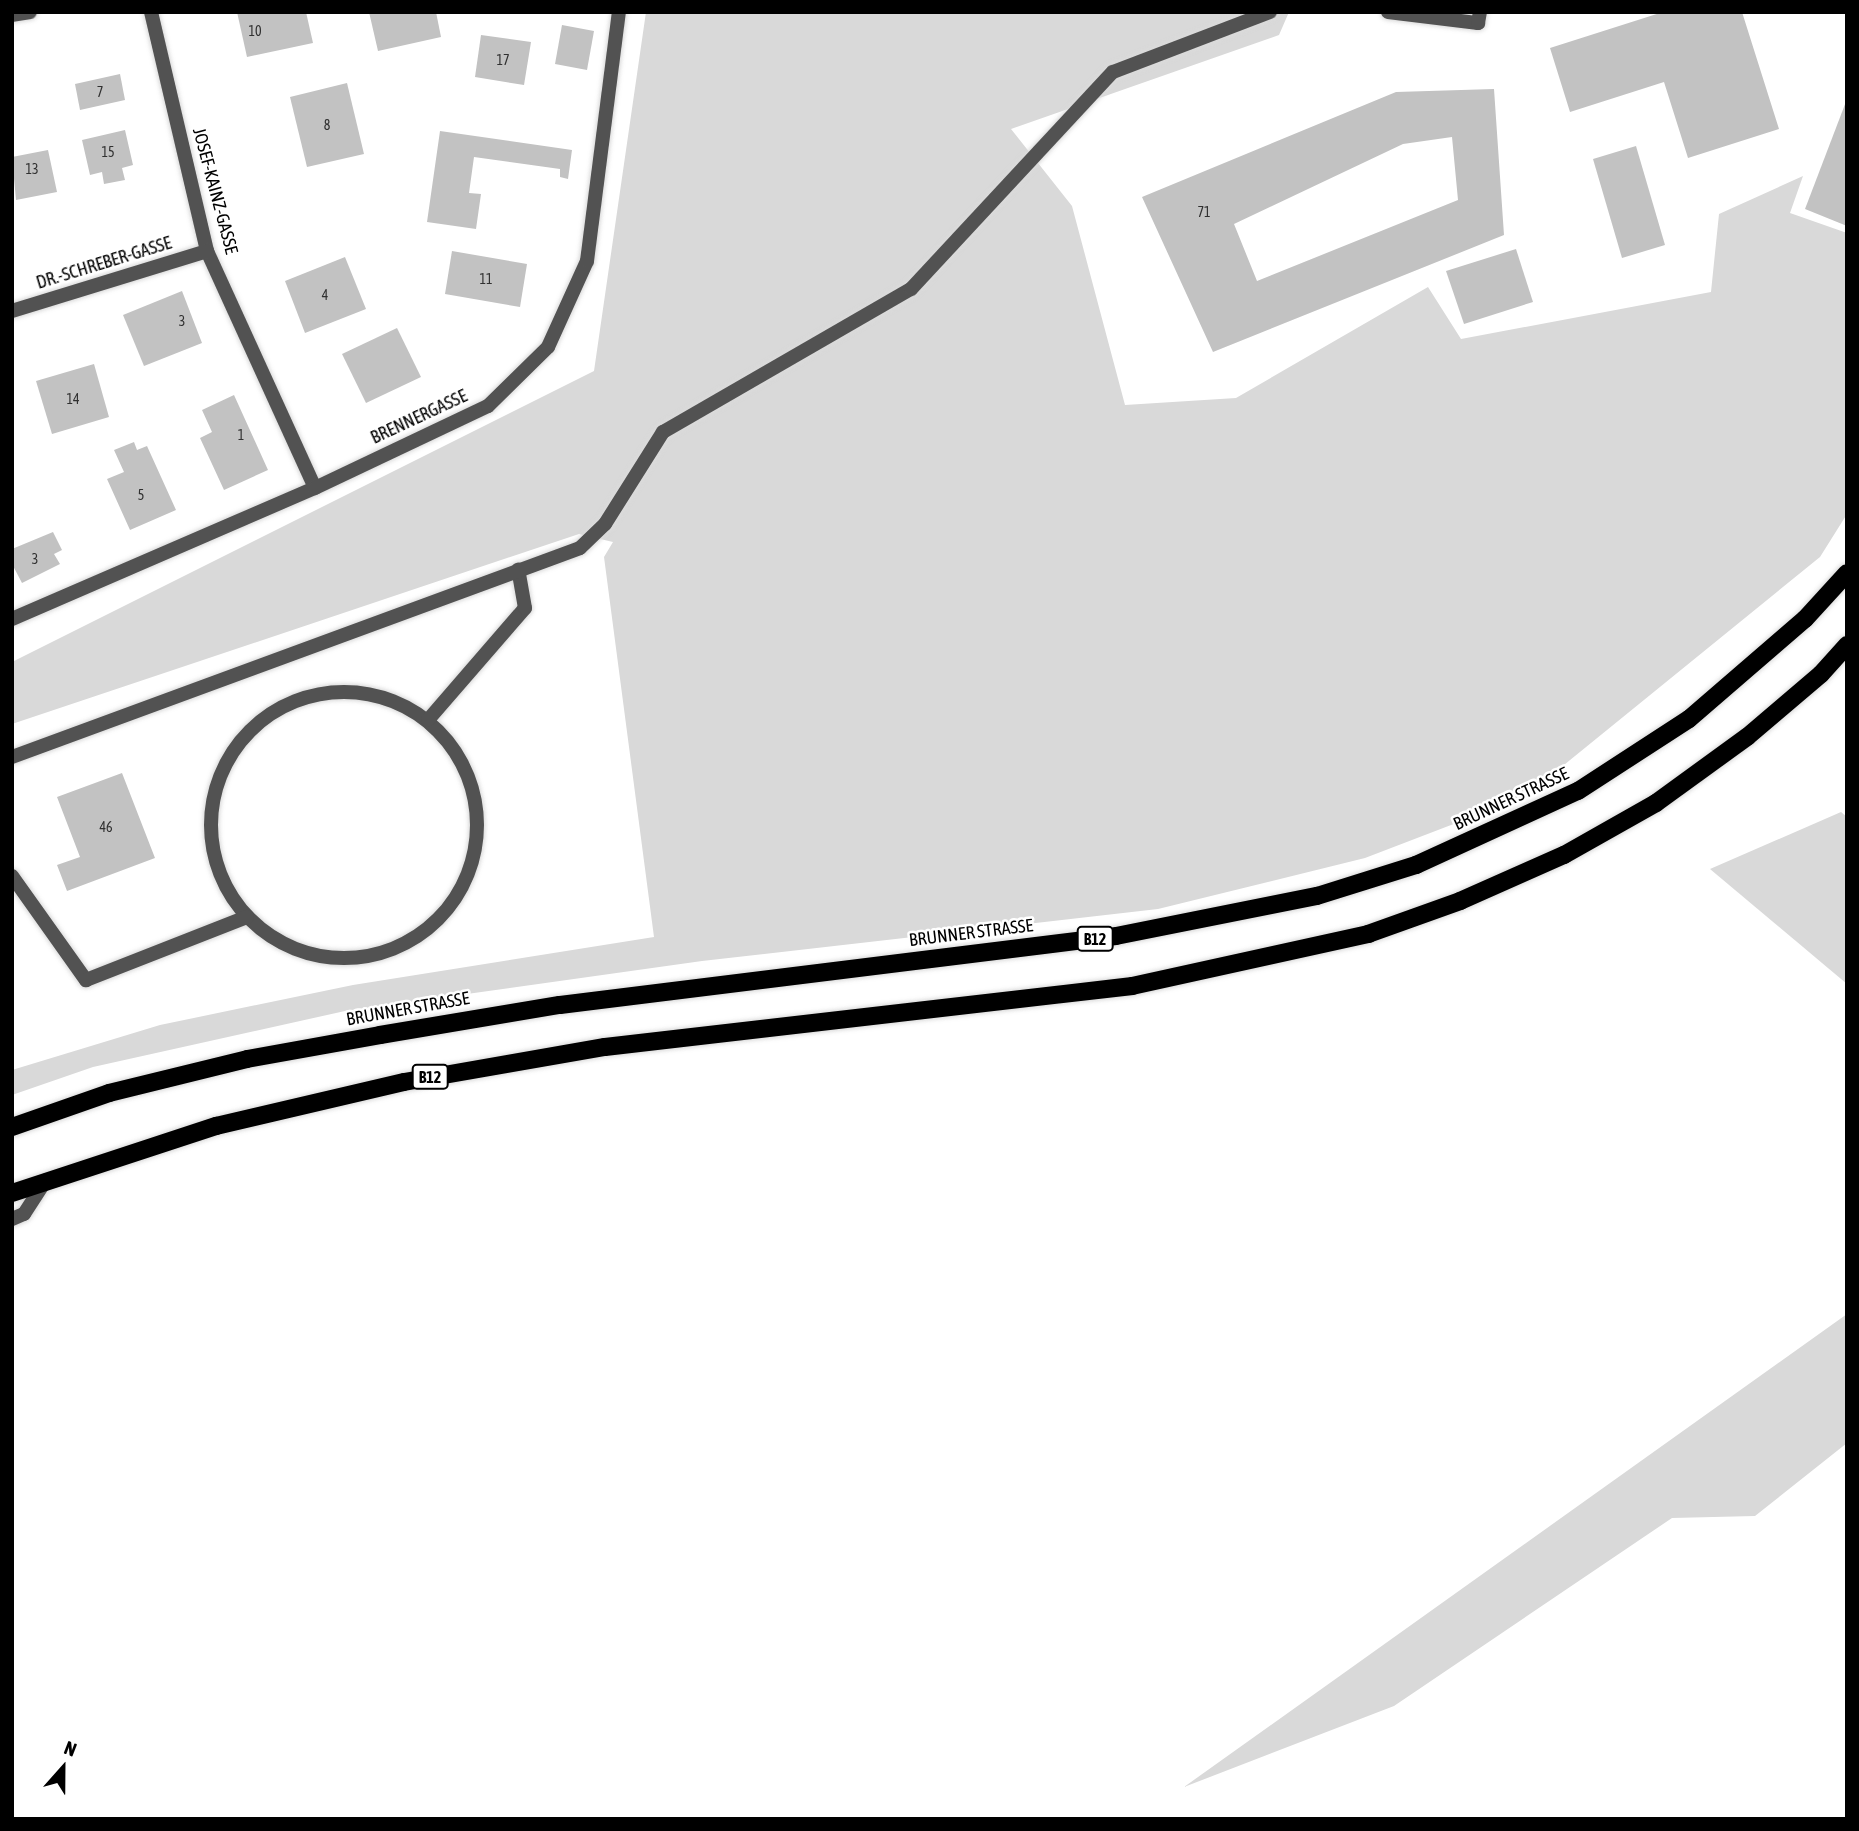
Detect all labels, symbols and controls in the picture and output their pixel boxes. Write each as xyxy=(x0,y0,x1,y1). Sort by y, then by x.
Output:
house number: 10 xyxy=(248,23,262,39)
house number: 17 xyxy=(496,52,510,68)
house number: 7 xyxy=(97,84,103,100)
house number: 8 xyxy=(324,117,330,133)
street label: JOSEF-KAINZ-GASSE xyxy=(188,125,242,257)
house number: 15 xyxy=(101,144,115,160)
house number: 13 xyxy=(25,161,39,177)
house number: 71 xyxy=(1197,204,1211,220)
street label: DR.-SCHREBER-GASSE xyxy=(34,232,174,294)
house number: 11 xyxy=(479,271,493,287)
house number: 4 xyxy=(322,287,328,303)
house number: 3 xyxy=(179,313,185,329)
street label: BRENNERGASSE xyxy=(367,385,471,449)
house number: 14 xyxy=(66,391,80,407)
house number: 1 xyxy=(238,427,244,443)
house number: 5 xyxy=(138,487,144,503)
house number: 3 xyxy=(32,551,38,567)
street label: BRUNNER STRASSE xyxy=(1450,763,1572,835)
house number: 46 xyxy=(99,819,113,835)
street label: BRUNNER STRASSE xyxy=(908,915,1034,951)
road number: B12 xyxy=(1076,926,1114,951)
street label: BRUNNER STRASSE xyxy=(345,988,471,1030)
road number: B12 xyxy=(411,1064,449,1090)
north arrow xyxy=(28,1733,98,1803)
text: N xyxy=(61,1736,80,1761)

